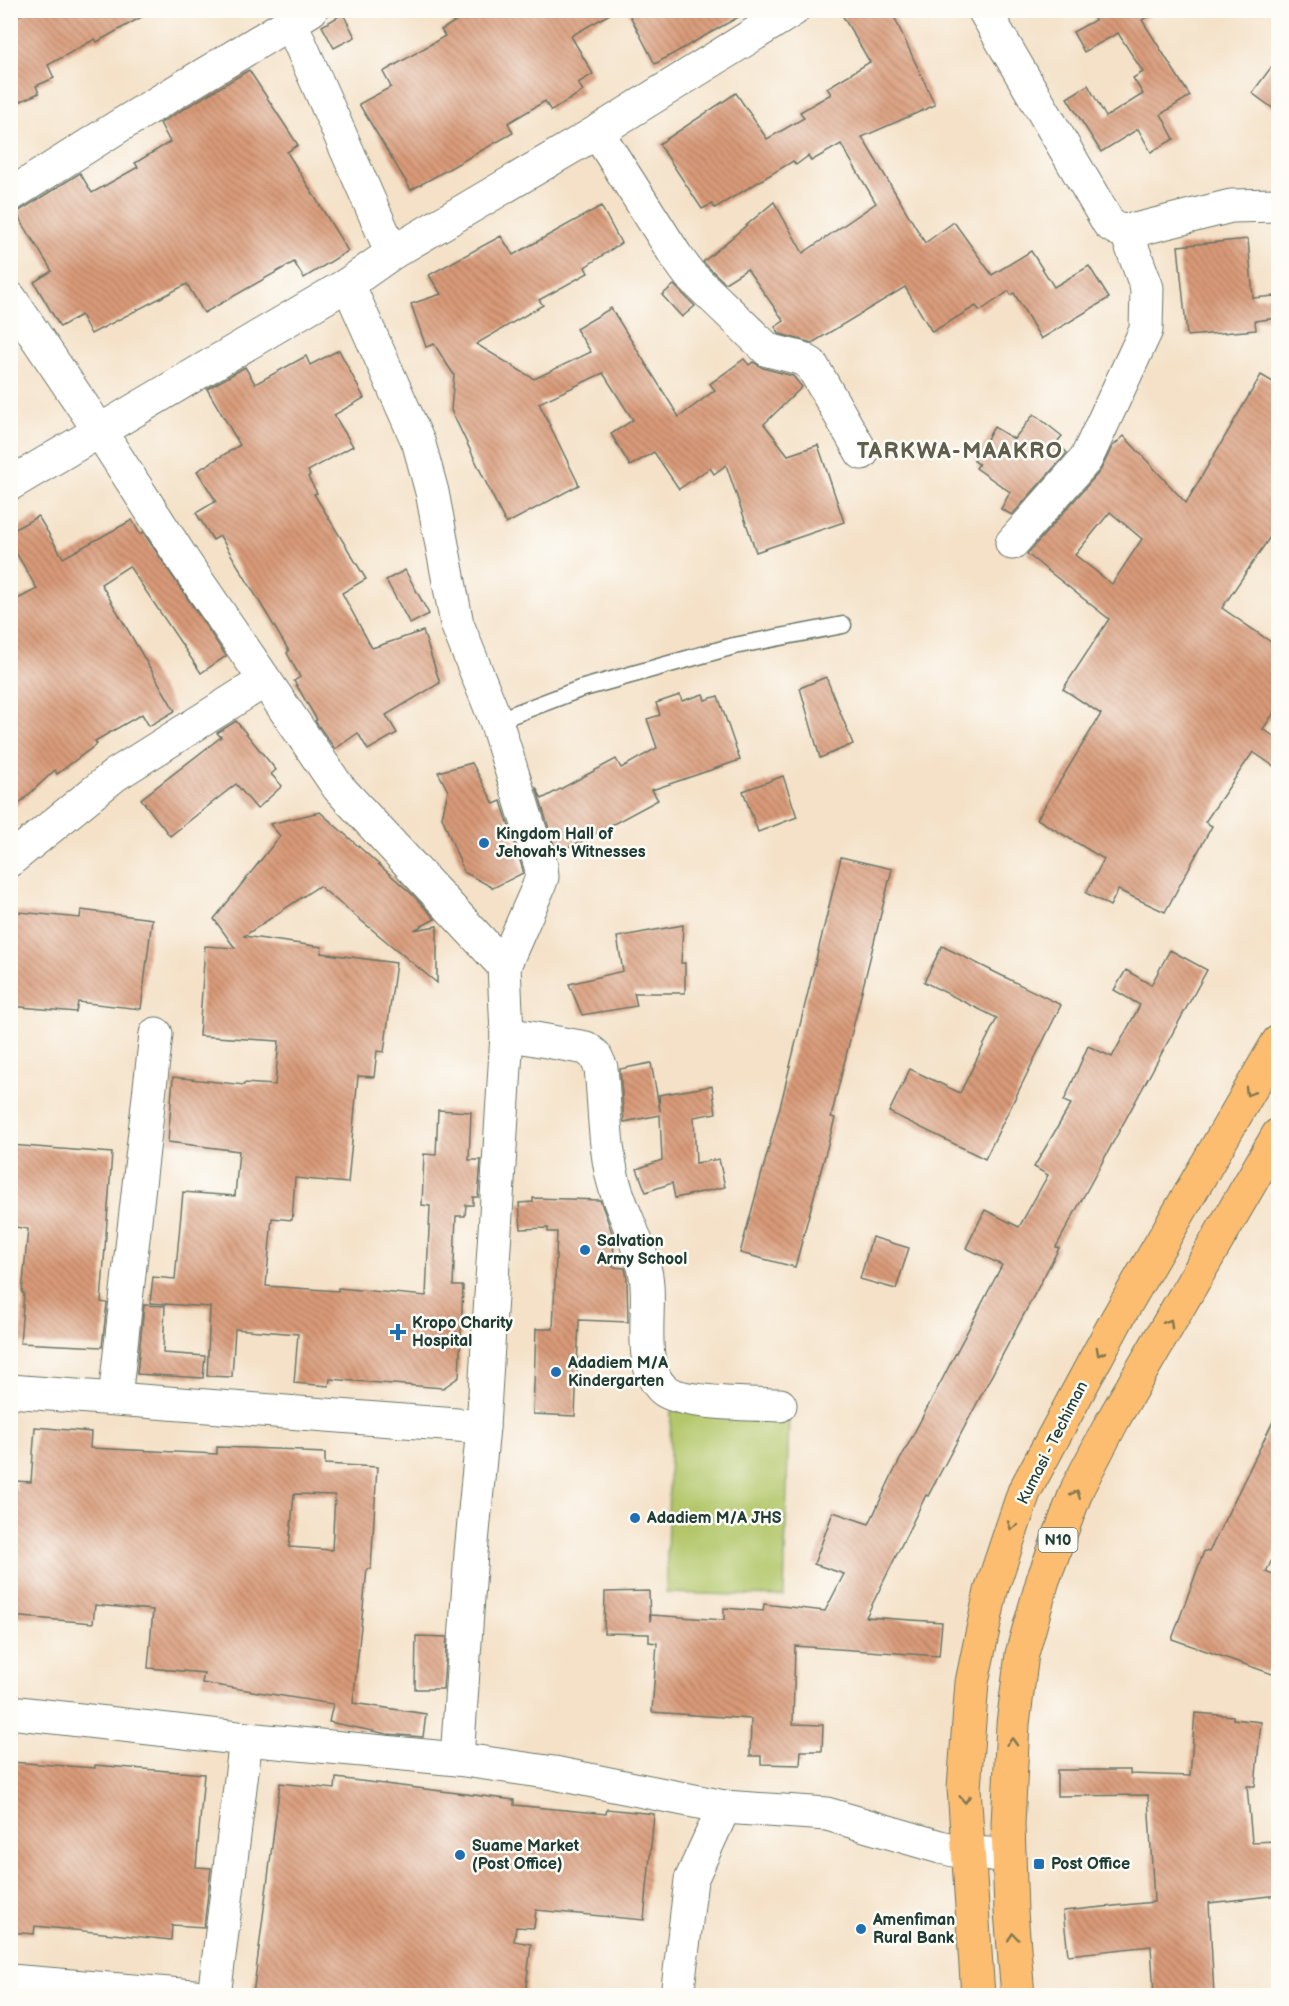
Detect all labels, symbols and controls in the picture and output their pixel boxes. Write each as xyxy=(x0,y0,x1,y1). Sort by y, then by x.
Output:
district label: TARKWA-MAAKRO xyxy=(857,438,1063,465)
place label: Kingdom Hall of Jehovah's Witnesses xyxy=(496,825,646,862)
marker: Kingdom Hall of Jehovah's Witnesses xyxy=(477,836,491,850)
one-way arrow xyxy=(1245,1086,1256,1096)
place label: Salvation Army School xyxy=(596,1232,687,1269)
marker: Salvation Army School xyxy=(578,1243,592,1257)
place label: Kropo Charity Hospital xyxy=(412,1314,514,1351)
one-way arrow xyxy=(1162,1319,1173,1329)
marker: Kropo Charity Hospital xyxy=(389,1323,407,1341)
one-way arrow xyxy=(1096,1346,1107,1357)
place label: Adadiem M/A Kindergarten xyxy=(567,1354,668,1391)
marker: Adadiem M/A Kindergarten xyxy=(549,1365,563,1379)
street label: Kumasi - Techiman xyxy=(1014,1378,1092,1508)
one-way arrow xyxy=(1069,1489,1081,1500)
place label: Adadiem M/A JHS xyxy=(646,1509,782,1528)
marker: Adadiem M/A JHS xyxy=(628,1511,642,1525)
one-way arrow xyxy=(1007,1520,1020,1531)
road number: N10 xyxy=(1038,1528,1078,1552)
one-way arrow xyxy=(1005,1738,1018,1747)
one-way arrow xyxy=(959,1795,972,1804)
place label: Suame Market (Post Office) xyxy=(472,1837,580,1874)
marker: Suame Market (Post Office) xyxy=(453,1848,467,1862)
place label: Post Office xyxy=(1051,1855,1130,1874)
marker: Post Office xyxy=(1032,1857,1046,1871)
place label: Amenfiman Rural Bank xyxy=(872,1911,955,1948)
marker: Amenfiman Rural Bank xyxy=(854,1922,868,1936)
one-way arrow xyxy=(1007,1933,1020,1942)

